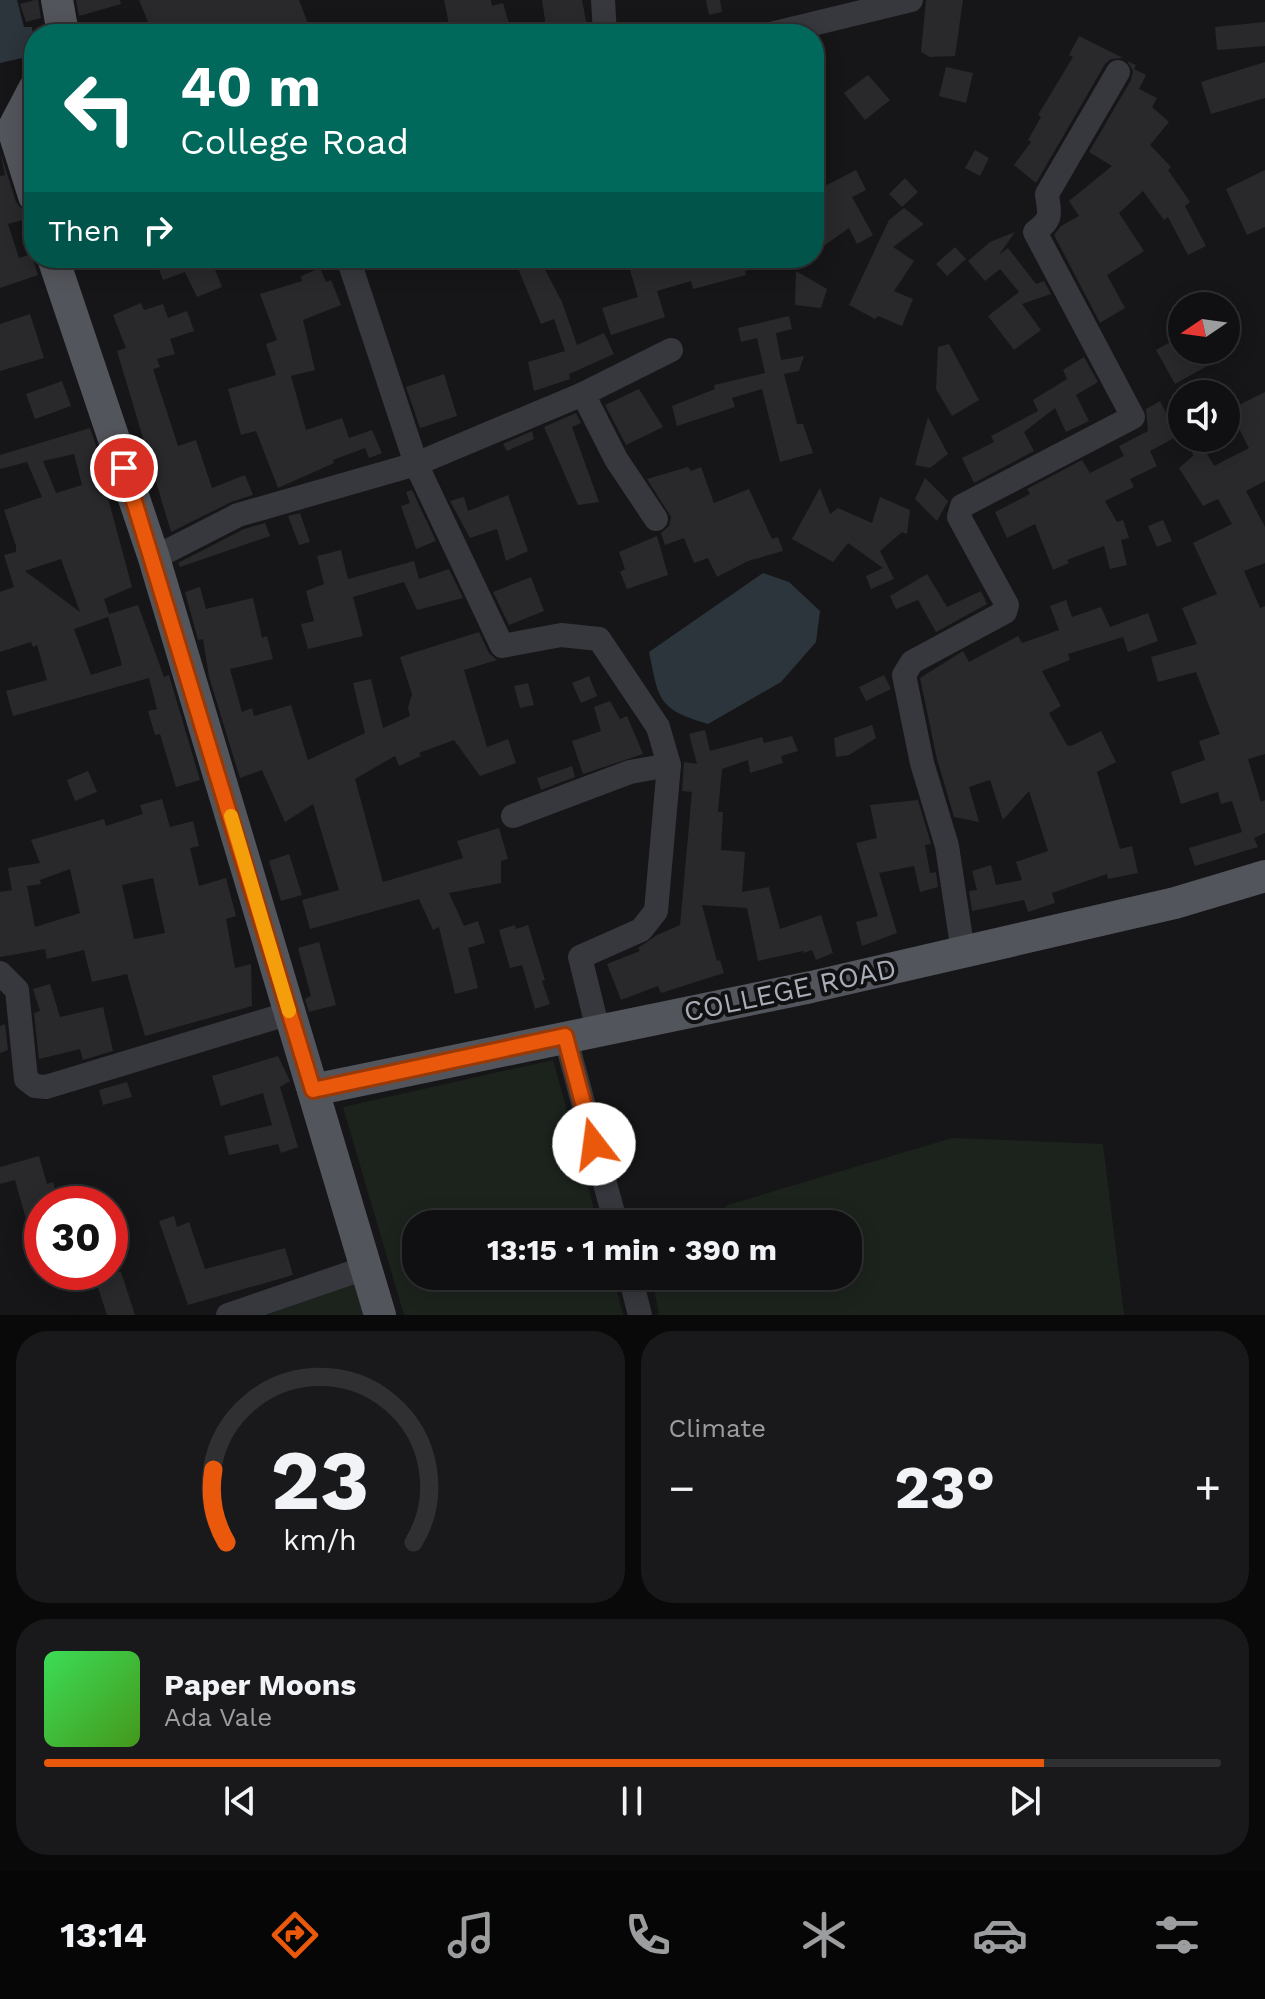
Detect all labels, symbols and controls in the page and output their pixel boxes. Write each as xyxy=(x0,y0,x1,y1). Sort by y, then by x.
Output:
text: 40 m xyxy=(180,54,321,120)
icon: left xyxy=(48,56,152,160)
text: College Road xyxy=(180,121,409,163)
icon: right xyxy=(136,208,180,252)
text: Then xyxy=(48,213,120,248)
north arrow xyxy=(1168,292,1240,364)
map controls xyxy=(1168,292,1240,452)
button: sound xyxy=(1168,380,1240,452)
pin xyxy=(90,434,158,502)
icon: arrive xyxy=(102,446,146,490)
street label: COLLEGE ROAD xyxy=(681,951,899,1029)
position arrow xyxy=(552,1102,636,1186)
speed limit sign: 30 xyxy=(24,1186,128,1290)
text: 13:15 · 1 min · 390 m xyxy=(487,1232,777,1267)
text: Climate xyxy=(669,1413,766,1443)
text: 23 xyxy=(271,1432,370,1529)
text: 23° xyxy=(894,1452,995,1523)
text: − xyxy=(669,1462,695,1514)
text: + xyxy=(1194,1462,1221,1514)
text: km/h xyxy=(283,1523,357,1557)
text: Paper Moons xyxy=(164,1667,356,1702)
text: Ada Vale xyxy=(164,1702,272,1732)
icon: previous xyxy=(218,1779,262,1823)
icon: pause xyxy=(610,1779,654,1823)
icon: next xyxy=(1003,1779,1047,1823)
icon: directions xyxy=(267,1907,323,1963)
icon: music xyxy=(443,1907,499,1963)
icon: phone xyxy=(620,1907,676,1963)
icon: climate xyxy=(796,1907,852,1963)
icon: car xyxy=(972,1907,1028,1963)
icon: filters xyxy=(1149,1907,1205,1963)
text: 13:14 xyxy=(60,1914,147,1956)

